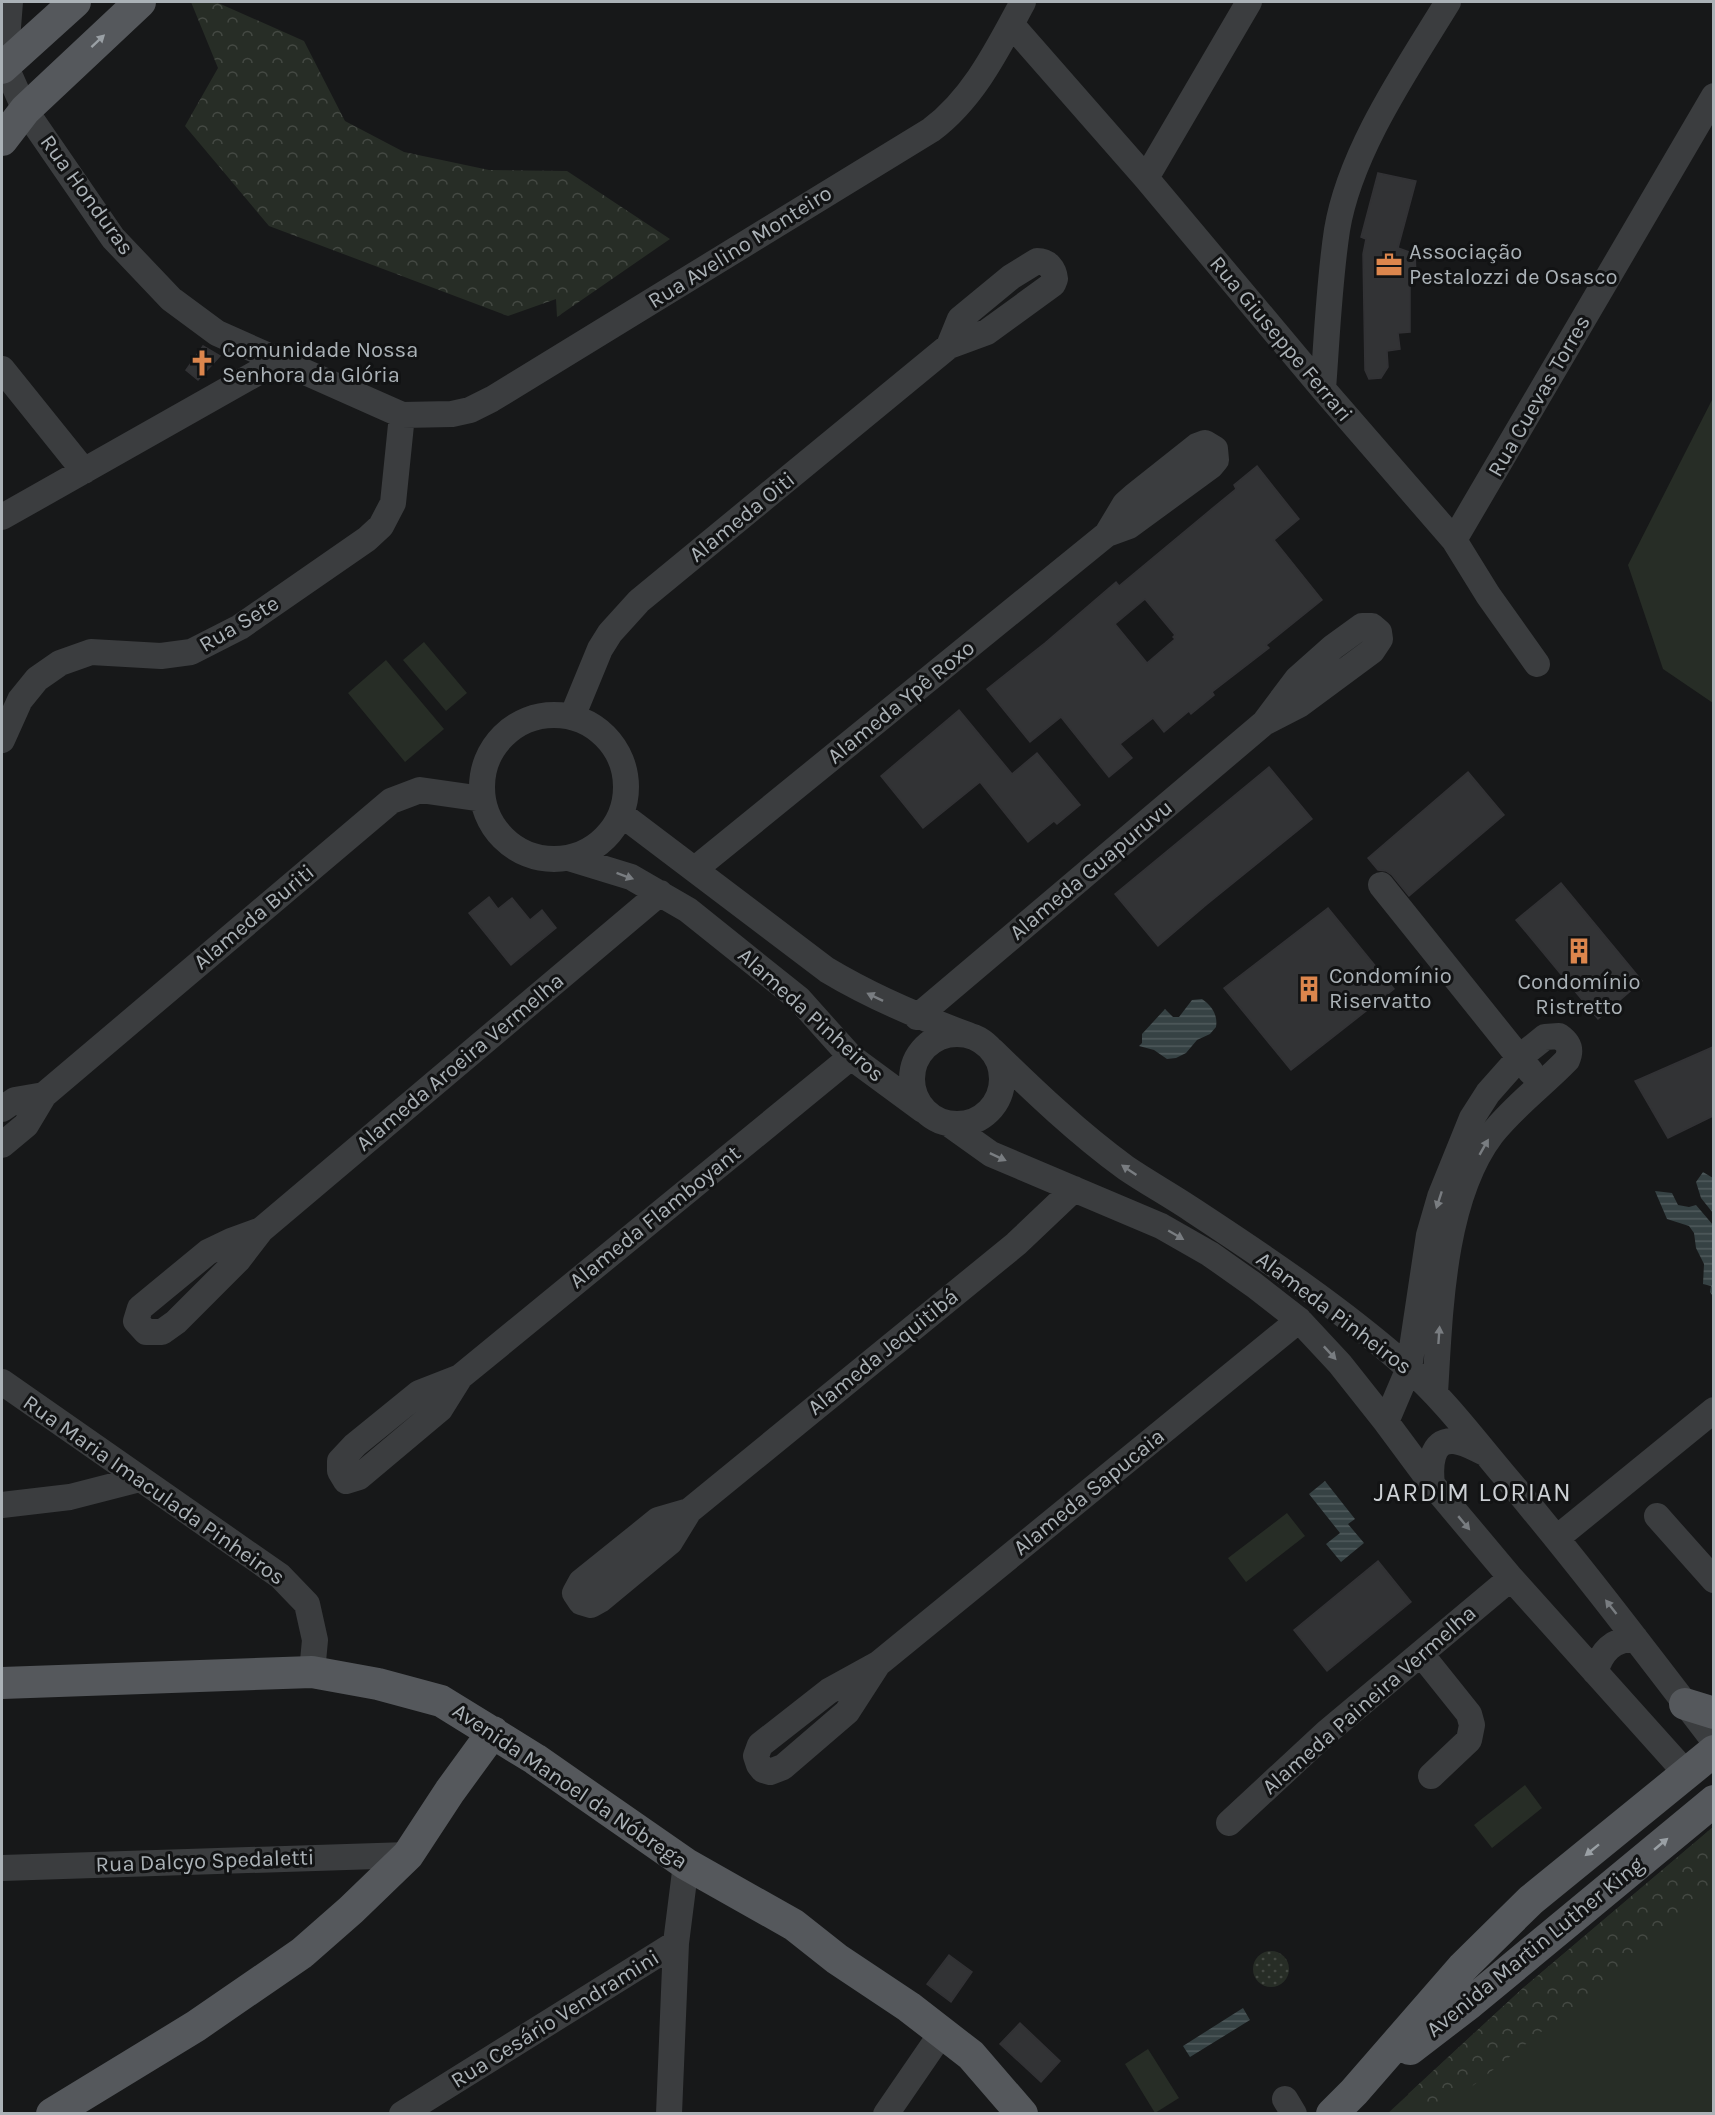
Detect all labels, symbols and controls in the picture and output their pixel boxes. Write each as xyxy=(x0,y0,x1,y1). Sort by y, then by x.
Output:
one-way arrow xyxy=(91,35,105,49)
street label: Rua Honduras xyxy=(35,130,139,260)
street label: Rua Avelino Monteiro xyxy=(643,180,837,314)
place label: Associação Pestalozzi de Osasco xyxy=(1409,239,1618,290)
office icon: Associação Pestalozzi de Osasco xyxy=(1374,250,1404,280)
street label: Rua Giuseppe Ferrari xyxy=(1204,251,1358,427)
street label: Rua Cuevas Torres xyxy=(1482,311,1596,481)
place label: Comunidade Nossa Senhora da Glória xyxy=(222,337,418,388)
church icon: Comunidade Nossa Senhora da Glória xyxy=(187,348,217,378)
street label: Alameda Oiti xyxy=(684,466,800,568)
street label: Rua Sete xyxy=(194,590,284,658)
street label: Alameda Ypê Roxo xyxy=(822,635,980,769)
street label: Alameda Guapuruvu xyxy=(1004,794,1178,946)
street label: Alameda Buriti xyxy=(188,859,320,975)
one-way arrow xyxy=(616,871,634,881)
building icon: Condomínio Ristretto xyxy=(1564,936,1594,966)
street label: Alameda Pinheiros xyxy=(733,942,889,1088)
place label: Condomínio Riservatto xyxy=(1329,963,1452,1014)
street label: Alameda Aroeira Vermelha xyxy=(351,967,569,1157)
place label: Condomínio Ristretto xyxy=(1518,969,1640,1020)
building icon: Condomínio Riservatto xyxy=(1294,974,1324,1004)
one-way arrow xyxy=(867,992,884,1001)
one-way arrow xyxy=(1479,1138,1489,1155)
street label: Alameda Flamboyant xyxy=(564,1140,746,1294)
one-way arrow xyxy=(989,1152,1006,1161)
one-way arrow xyxy=(1121,1164,1137,1175)
one-way arrow xyxy=(1434,1191,1443,1209)
one-way arrow xyxy=(1168,1229,1184,1240)
street label: Alameda Pinheiros xyxy=(1251,1246,1417,1380)
street label: Alameda Jequitibá xyxy=(803,1283,963,1421)
one-way arrow xyxy=(1434,1326,1443,1345)
one-way arrow xyxy=(1323,1345,1336,1360)
street label: Rua Maria Imaculada Pinheiros xyxy=(18,1389,290,1591)
street label: Alameda Sapucaia xyxy=(1008,1423,1170,1561)
district label: JARDIM LORIAN xyxy=(1374,1477,1572,1508)
one-way arrow xyxy=(1457,1515,1470,1531)
street label: Alameda Paineira Vermelha xyxy=(1257,1600,1481,1800)
one-way arrow xyxy=(1606,1600,1618,1615)
street label: Avenida Manoel da Nóbrega xyxy=(448,1698,692,1874)
one-way arrow xyxy=(1653,1838,1668,1851)
one-way arrow xyxy=(1585,1843,1600,1856)
street label: Rua Dalcyo Spedaletti xyxy=(95,1844,315,1878)
street label: Avenida Martin Luther King xyxy=(1421,1851,1649,2043)
street label: Rua Cesário Vendramini xyxy=(446,1944,664,2094)

